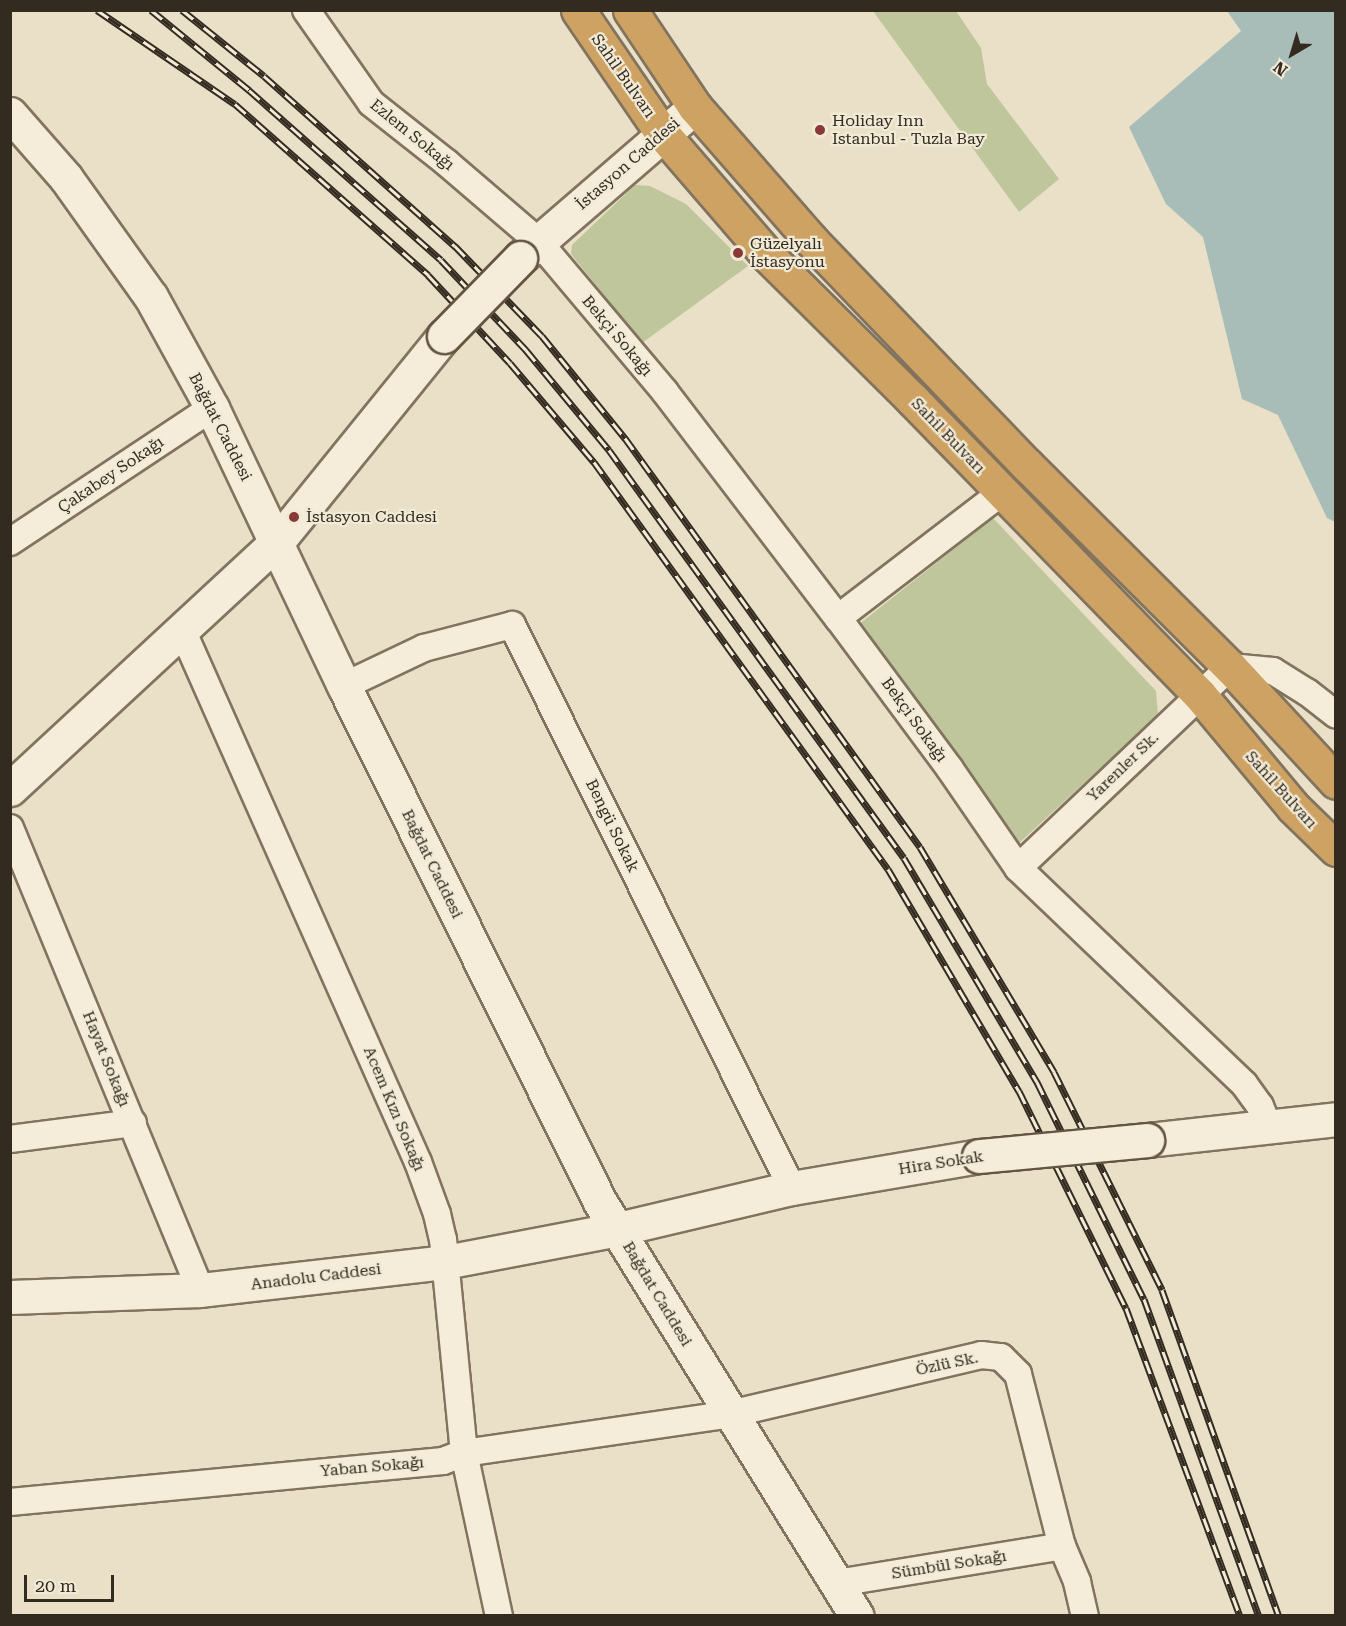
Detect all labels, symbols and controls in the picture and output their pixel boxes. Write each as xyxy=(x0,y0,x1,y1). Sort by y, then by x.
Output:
north arrow xyxy=(1262,24,1322,84)
street label: Sahil Bulvarı xyxy=(587,30,659,122)
text: N xyxy=(1270,57,1291,80)
street label: Ezlem Sokağı xyxy=(366,95,458,175)
place label: Holiday Inn Istanbul - Tuzla Bay xyxy=(832,111,985,149)
street label: İstasyon Caddesi xyxy=(572,114,684,214)
marker: Holiday Inn Istanbul - Tuzla Bay xyxy=(813,123,827,137)
place label: Güzelyalı İstasyonu xyxy=(750,234,825,272)
marker: Güzelyalı İstasyonu xyxy=(731,246,745,260)
street label: Bekçi Sokağı xyxy=(578,292,656,380)
street label: Bağdat Caddesi xyxy=(184,370,256,484)
street label: Sahil Bulvarı xyxy=(907,394,989,478)
street label: Çakabey Sokağı xyxy=(55,433,167,517)
place label: İstasyon Caddesi xyxy=(306,507,437,527)
marker: İstasyon Caddesi xyxy=(287,510,301,524)
street label: Bekçi Sokağı xyxy=(877,674,951,766)
street label: Yarenler Sk. xyxy=(1083,728,1163,806)
street label: Sahil Bulvarı xyxy=(1241,747,1321,833)
street label: Bengü Sokak xyxy=(581,776,643,876)
street label: Bağdat Caddesi xyxy=(397,806,467,922)
street label: Hayat Sokağı xyxy=(78,1008,134,1110)
street label: Acem Kızı Sokağı xyxy=(359,1044,429,1174)
street label: Hira Sokak xyxy=(897,1147,985,1179)
street label: Bağdat Caddesi xyxy=(618,1238,696,1350)
street label: Anadolu Caddesi xyxy=(250,1259,382,1295)
street label: Özlü Sk. xyxy=(914,1348,980,1380)
street label: Yaban Sokağı xyxy=(319,1453,425,1481)
street label: Sümbül Sokağı xyxy=(890,1546,1008,1584)
scale bar xyxy=(27,1563,117,1601)
text: 20 m xyxy=(35,1575,76,1596)

